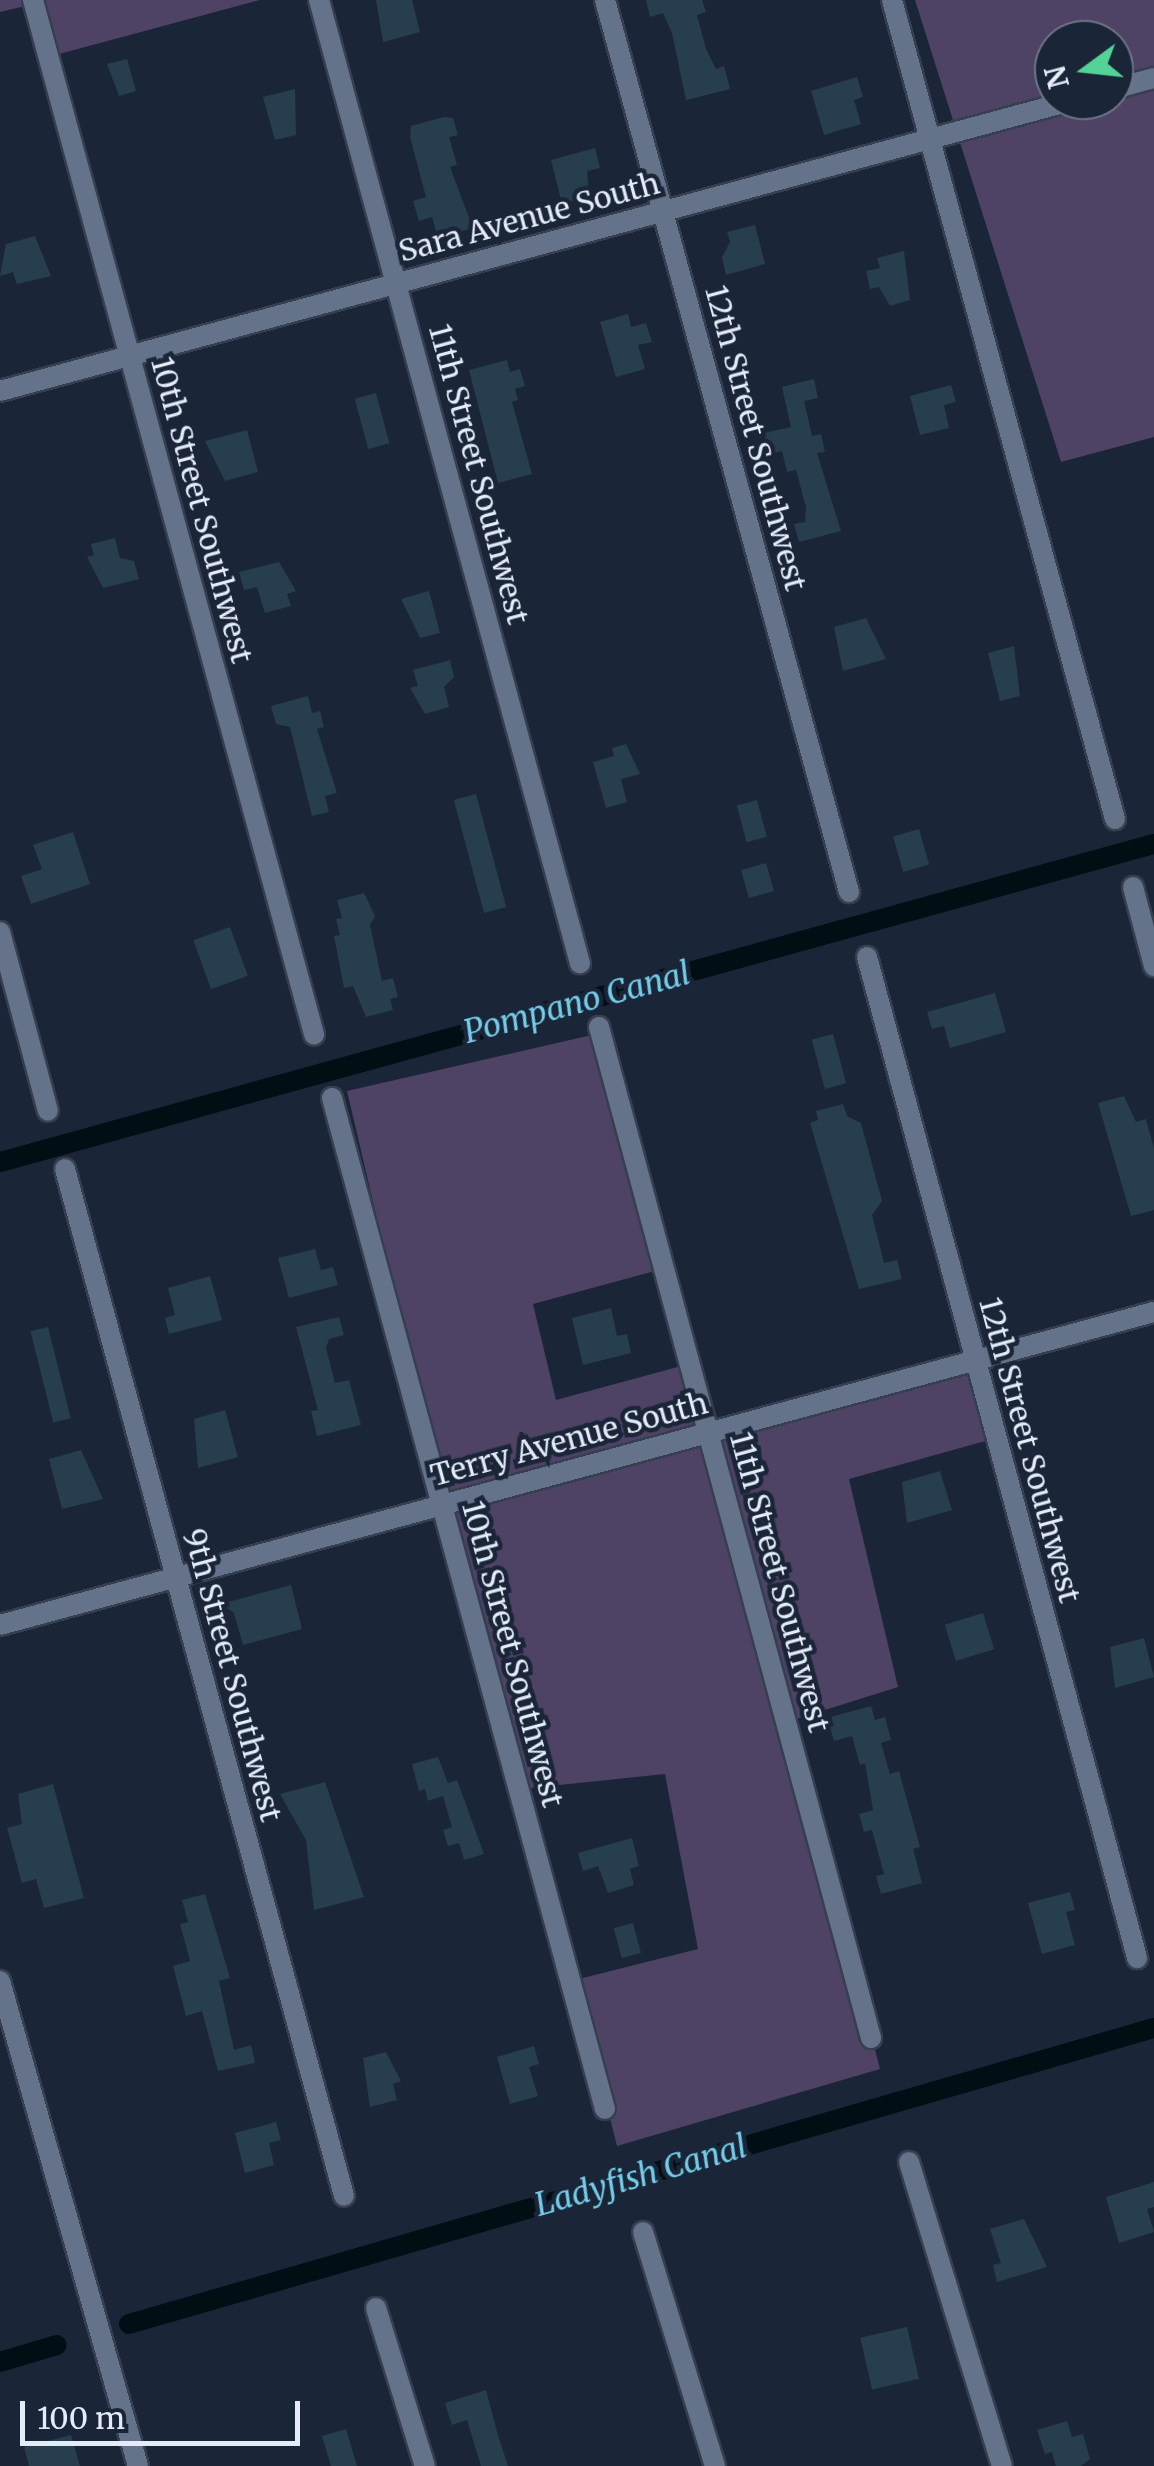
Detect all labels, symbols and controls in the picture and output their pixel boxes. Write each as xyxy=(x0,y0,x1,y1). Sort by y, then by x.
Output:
north arrow xyxy=(1034,20,1134,120)
text: N xyxy=(1037,62,1077,93)
street label: Sara Avenue South xyxy=(395,165,663,269)
street label: 12th Street Southwest xyxy=(698,281,814,595)
street label: 11th Street Southwest xyxy=(422,320,536,628)
street label: 10th Street Southwest xyxy=(144,353,260,667)
water label: Pompano Canal xyxy=(460,954,694,1052)
street label: 12th Street Southwest xyxy=(972,1293,1088,1607)
street label: Terry Avenue South xyxy=(426,1385,712,1493)
street label: 11th Street Southwest xyxy=(723,1428,837,1736)
street label: 10th Street Southwest xyxy=(455,1497,571,1811)
street label: 9th Street Southwest xyxy=(177,1524,289,1826)
water label: Ladyfish Canal xyxy=(531,2127,751,2225)
scale bar xyxy=(25,2381,305,2443)
text: 100 m xyxy=(37,2399,125,2437)

